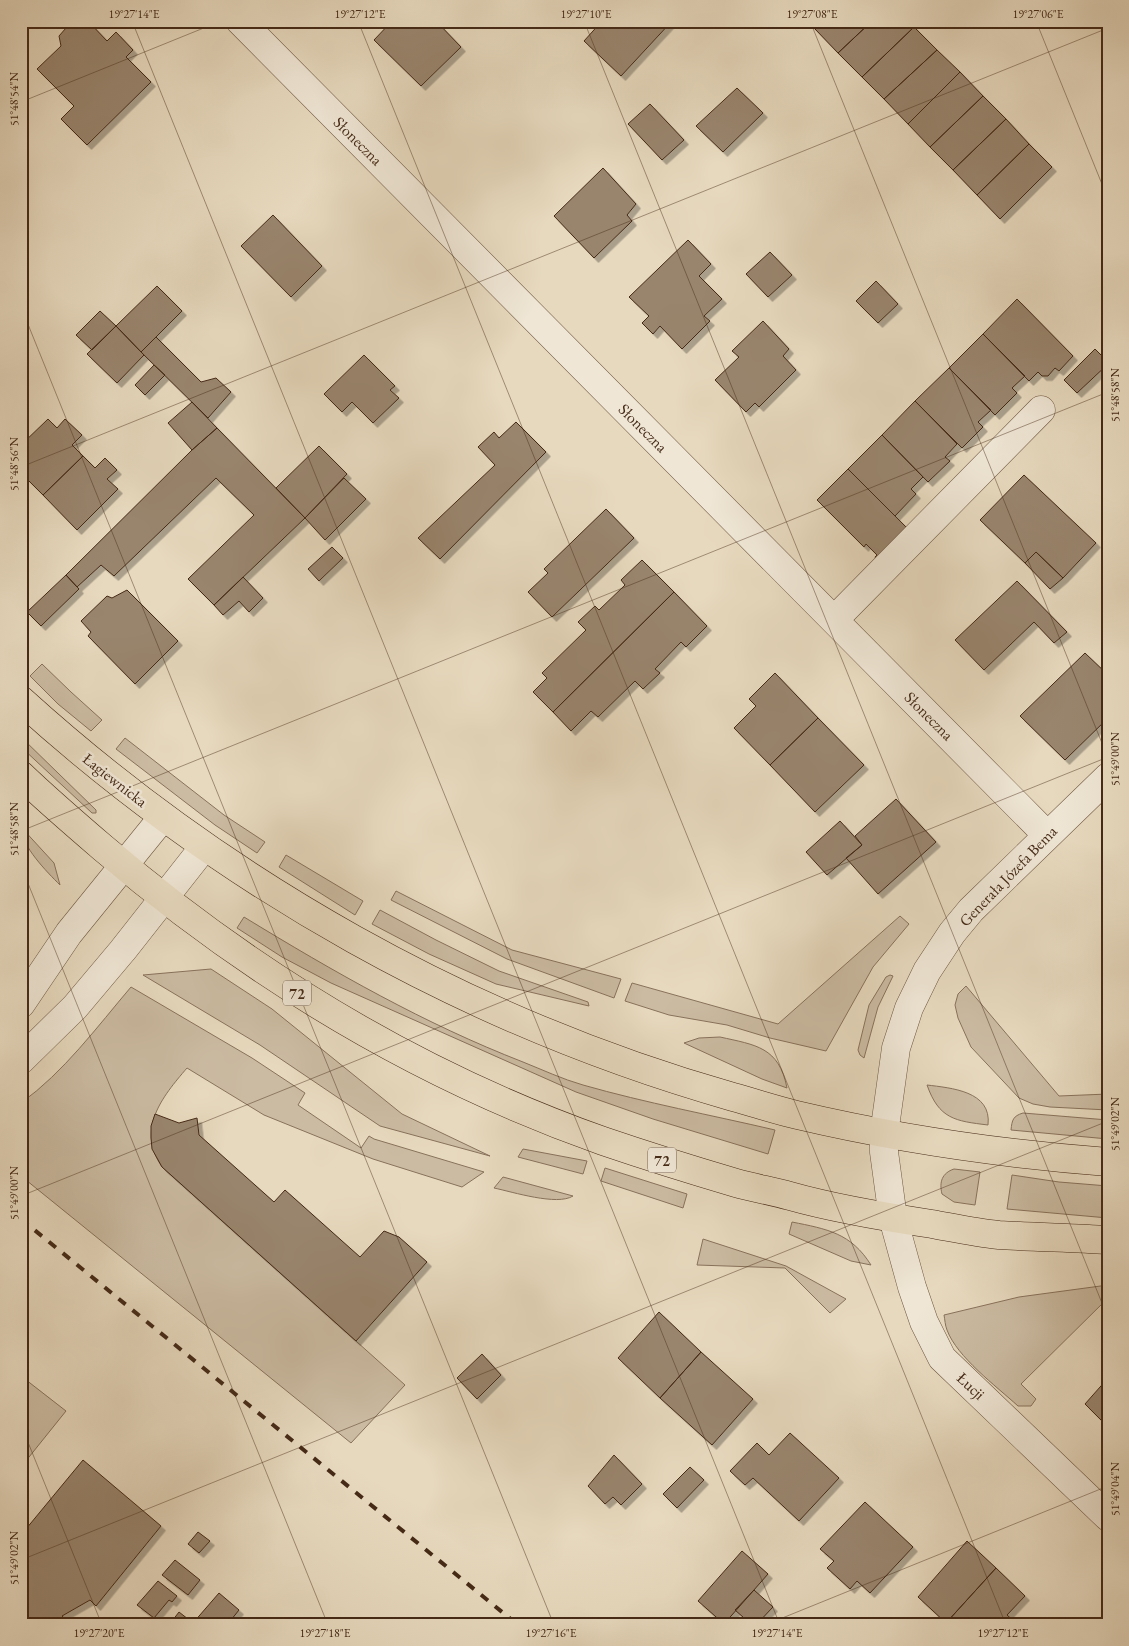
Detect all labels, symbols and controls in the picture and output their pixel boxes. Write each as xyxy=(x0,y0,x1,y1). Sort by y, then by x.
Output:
text: 19°27'14"E xyxy=(108,6,160,22)
text: 19°27'12"E xyxy=(334,6,386,22)
text: 19°27'10"E xyxy=(560,6,612,22)
text: 19°27'08"E xyxy=(786,6,838,22)
text: 19°27'06"E xyxy=(1012,6,1064,22)
text: 51°48'54"N xyxy=(6,72,22,126)
street label: Słoneczna xyxy=(329,112,388,171)
text: 51°48'58"N xyxy=(1107,368,1123,422)
street label: Słoneczna xyxy=(614,399,673,458)
text: 51°48'56"N xyxy=(6,437,22,491)
street label: Słoneczna xyxy=(900,687,959,746)
text: 51°49'00"N xyxy=(1107,732,1123,786)
street label: Łagiewnicka xyxy=(78,748,152,812)
text: 51°48'58"N xyxy=(6,802,22,856)
street label: Generała Józefa Bema xyxy=(954,821,1062,931)
road number: 72 xyxy=(283,980,311,1006)
text: 51°49'02"N xyxy=(1107,1097,1123,1151)
road number: 72 xyxy=(648,1148,676,1172)
text: 51°49'00"N xyxy=(6,1166,22,1220)
street label: Łucji xyxy=(952,1368,990,1404)
text: 51°49'04"N xyxy=(1107,1462,1123,1516)
text: 51°49'02"N xyxy=(6,1531,22,1585)
text: 19°27'20"E xyxy=(73,1625,125,1641)
text: 19°27'18"E xyxy=(299,1625,351,1641)
text: 19°27'16"E xyxy=(525,1625,577,1641)
text: 19°27'14"E xyxy=(751,1625,803,1641)
text: 19°27'12"E xyxy=(977,1625,1029,1641)

